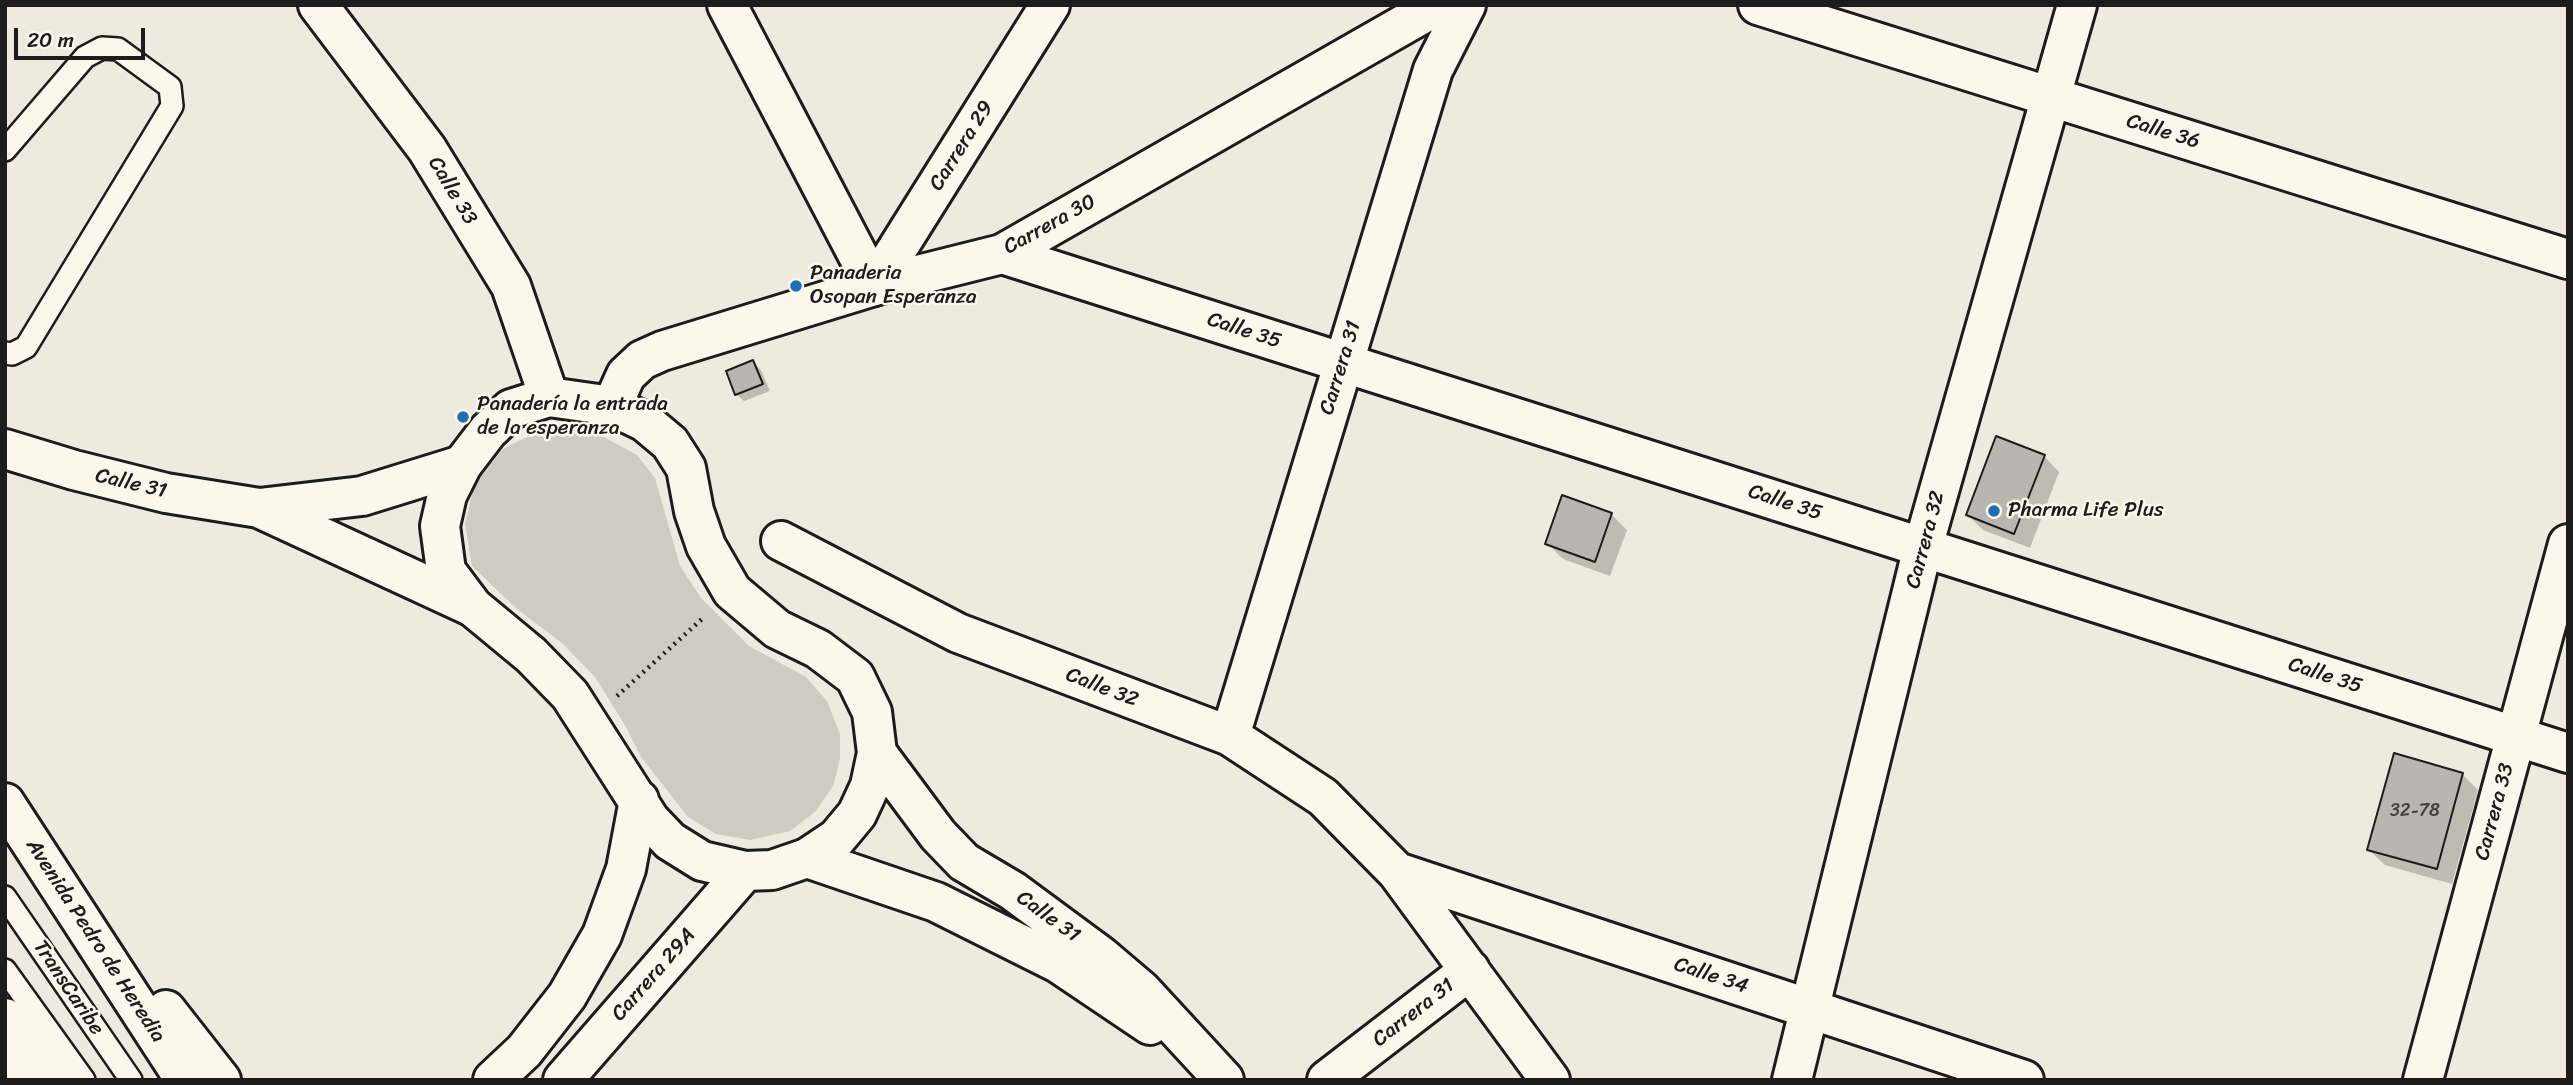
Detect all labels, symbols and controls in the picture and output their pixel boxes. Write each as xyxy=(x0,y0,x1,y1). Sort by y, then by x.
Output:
scale bar xyxy=(18,14,149,58)
text: 20 m xyxy=(27,21,74,59)
street label: Carrera 29 xyxy=(924,96,1000,196)
street label: Calle 36 xyxy=(2123,109,2203,155)
street label: Calle 33 xyxy=(422,152,482,230)
street label: Carrera 30 xyxy=(1000,189,1100,261)
place label: Panaderia Osopan Esperanza xyxy=(810,261,977,311)
marker: Panaderia Osopan Esperanza xyxy=(788,278,804,294)
street label: Calle 35 xyxy=(1204,307,1284,355)
street label: Carrera 31 xyxy=(1315,318,1367,418)
place label: Panadería la entrada de la esperanza xyxy=(477,392,668,442)
marker: Panadería la entrada de la esperanza xyxy=(455,409,471,425)
street label: Calle 31 xyxy=(93,464,169,504)
street label: Calle 35 xyxy=(1745,479,1825,527)
street label: Carrera 32 xyxy=(1901,488,1951,592)
place label: Pharma Life Plus xyxy=(2008,498,2164,524)
marker: Pharma Life Plus xyxy=(1986,503,2002,519)
street label: Calle 35 xyxy=(2285,652,2365,700)
street label: Calle 32 xyxy=(1062,663,1142,713)
street label: Carrera 33 xyxy=(2470,761,2520,863)
house number: 32-78 xyxy=(2390,800,2440,822)
street label: Avenida Pedro de Heredia xyxy=(20,834,170,1048)
street label: Calle 31 xyxy=(1011,886,1085,948)
street label: Carrera 29A xyxy=(607,923,701,1027)
street label: TransCaribe xyxy=(27,936,109,1040)
street label: Calle 34 xyxy=(1671,952,1751,1000)
street label: Carrera 31 xyxy=(1368,973,1460,1053)

